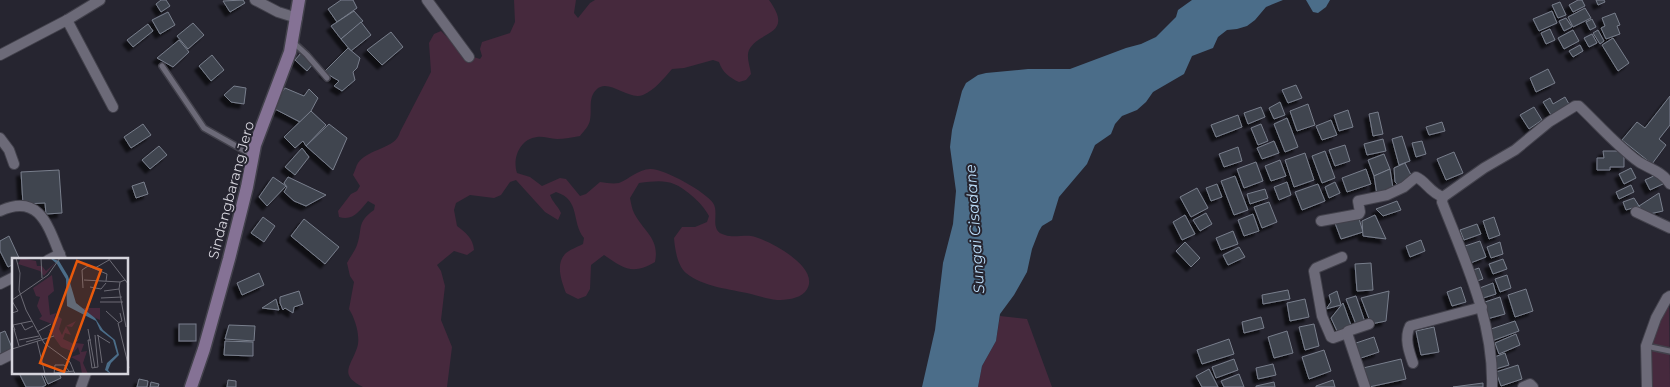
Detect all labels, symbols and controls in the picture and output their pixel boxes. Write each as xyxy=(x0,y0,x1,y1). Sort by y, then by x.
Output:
street label: Sindangbarang Jero xyxy=(204,119,258,261)
water label: Sungai Cisadane xyxy=(960,164,989,294)
inset map xyxy=(12,258,129,374)

